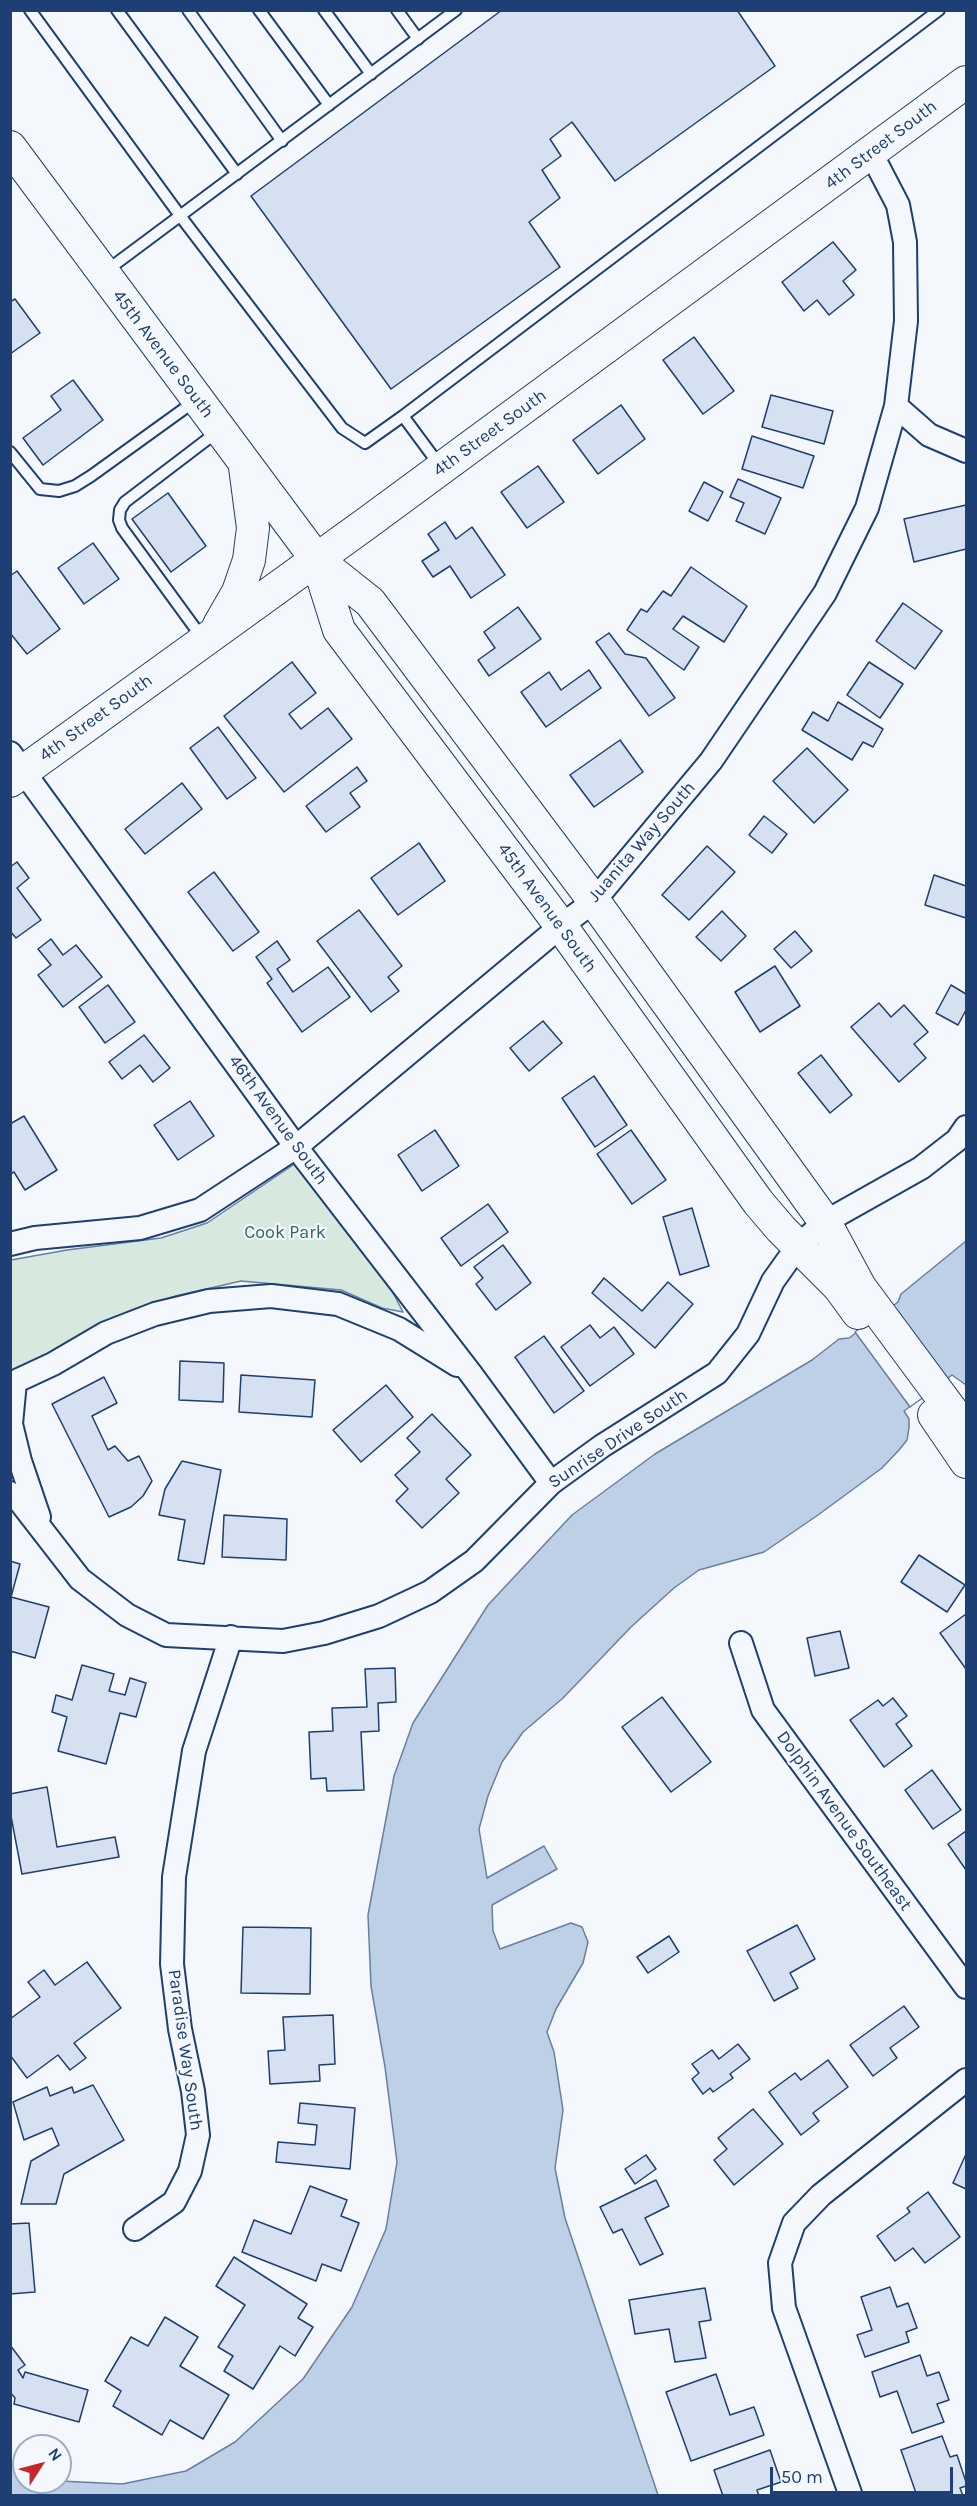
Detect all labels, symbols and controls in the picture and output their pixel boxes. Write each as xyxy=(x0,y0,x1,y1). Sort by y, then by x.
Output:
street label: 4th Street South xyxy=(821,96,941,194)
street label: 45th Avenue South xyxy=(108,286,218,422)
street label: 4th Street South xyxy=(429,385,551,481)
street label: 4th Street South xyxy=(35,670,157,766)
street label: Juanita Way South xyxy=(584,777,700,907)
street label: 45th Avenue South xyxy=(493,839,601,977)
street label: 46th Avenue South xyxy=(224,1051,332,1189)
park label: Cook Park xyxy=(244,1222,326,1244)
street label: Sunrise Drive South xyxy=(544,1384,692,1494)
street label: Dolphin Avenue Southeast xyxy=(772,1727,916,1915)
street label: Paradise Way South xyxy=(163,1968,207,2132)
north arrow xyxy=(12,2434,72,2494)
text: N xyxy=(44,2444,66,2465)
scale bar xyxy=(773,2455,956,2493)
text: 50 m xyxy=(781,2466,823,2488)

